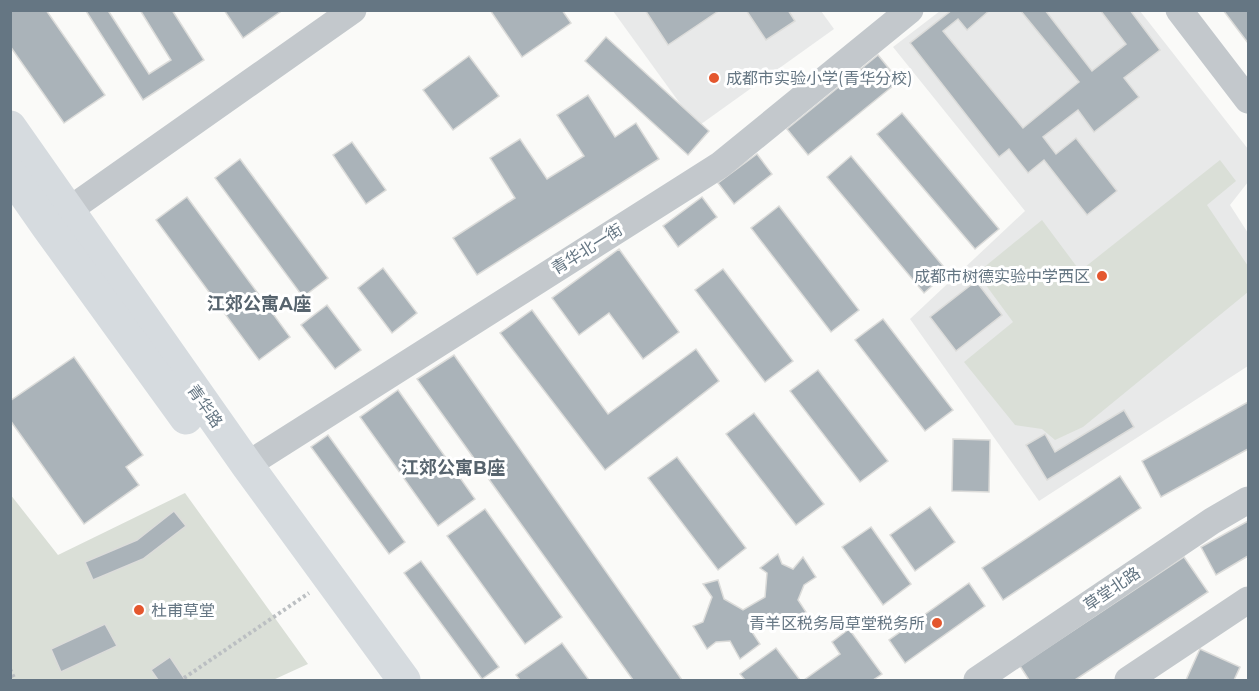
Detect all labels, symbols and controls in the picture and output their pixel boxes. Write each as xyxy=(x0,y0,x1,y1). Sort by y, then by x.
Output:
place label: 成都市实验小学(青华分校) xyxy=(726,69,913,88)
marker: 成都市实验小学(青华分校) xyxy=(707,71,721,85)
street label: 青华北一街 xyxy=(548,220,626,278)
place label: 成都市树德实验中学西区 xyxy=(914,267,1090,286)
marker: 成都市树德实验中学西区 xyxy=(1095,269,1109,283)
district label: 江郊公寓A座 xyxy=(207,293,311,315)
street label: 青华路 xyxy=(183,381,227,431)
district label: 江郊公寓B座 xyxy=(401,457,505,479)
street label: 草堂北路 xyxy=(1080,563,1144,615)
place label: 杜甫草堂 xyxy=(151,601,215,620)
marker: 杜甫草堂 xyxy=(132,603,146,617)
place label: 青羊区税务局草堂税务所 xyxy=(749,614,925,633)
marker: 青羊区税务局草堂税务所 xyxy=(930,616,944,630)

